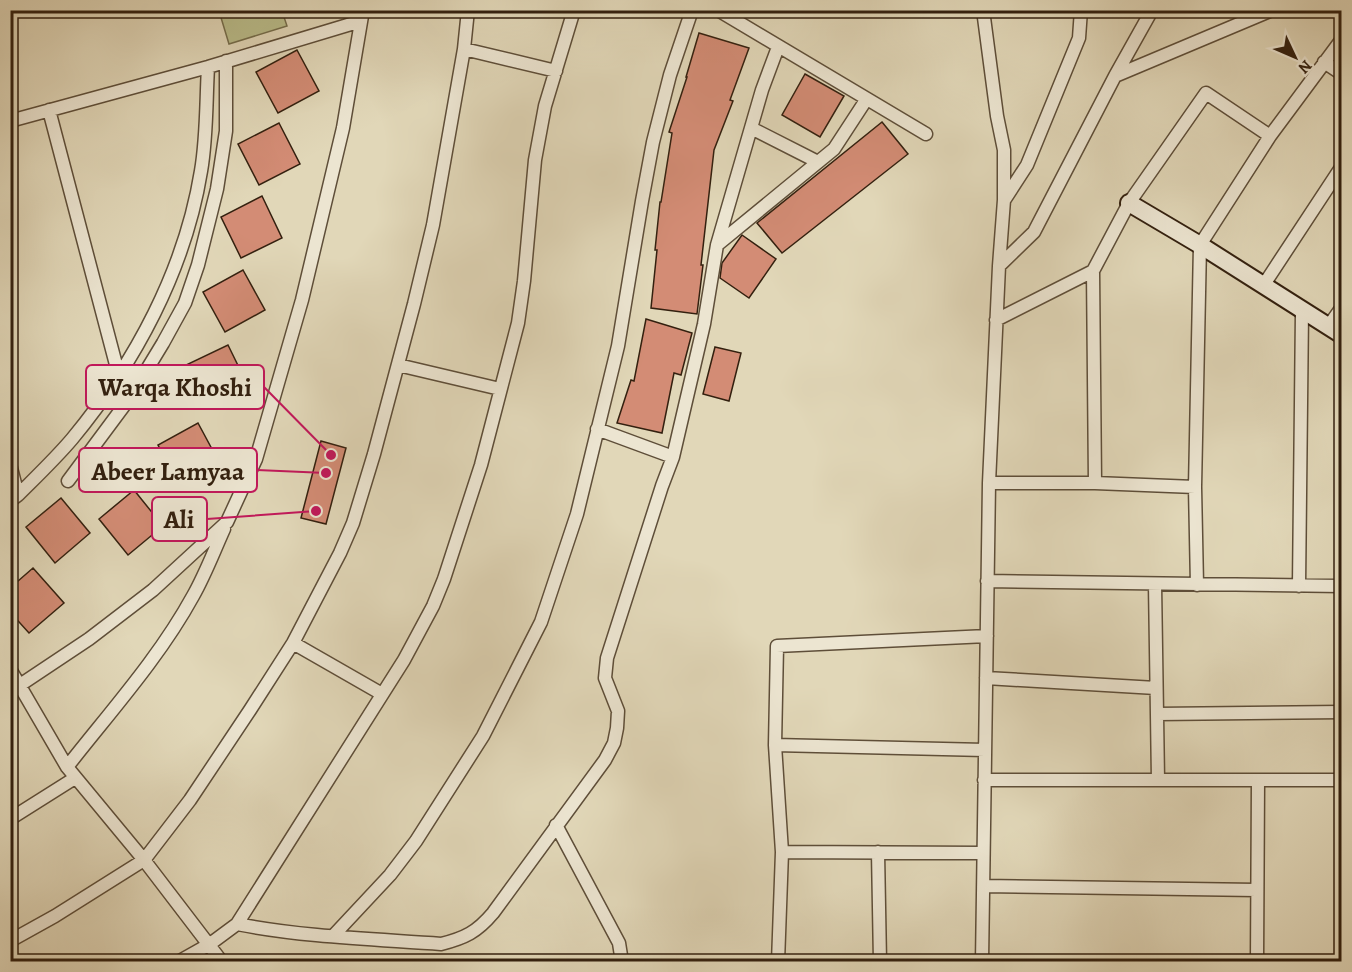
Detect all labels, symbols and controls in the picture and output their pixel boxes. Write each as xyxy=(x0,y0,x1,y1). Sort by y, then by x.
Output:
north arrow xyxy=(1265,27,1325,87)
text: N xyxy=(1293,55,1317,79)
callout: Warqa Khoshi xyxy=(86,365,264,409)
text: Warqa Khoshi xyxy=(97,370,252,405)
callout: Abeer Lamyaa xyxy=(79,448,257,492)
text: Abeer Lamyaa xyxy=(90,454,245,489)
callout: Ali xyxy=(152,497,207,541)
text: Ali xyxy=(163,502,194,537)

